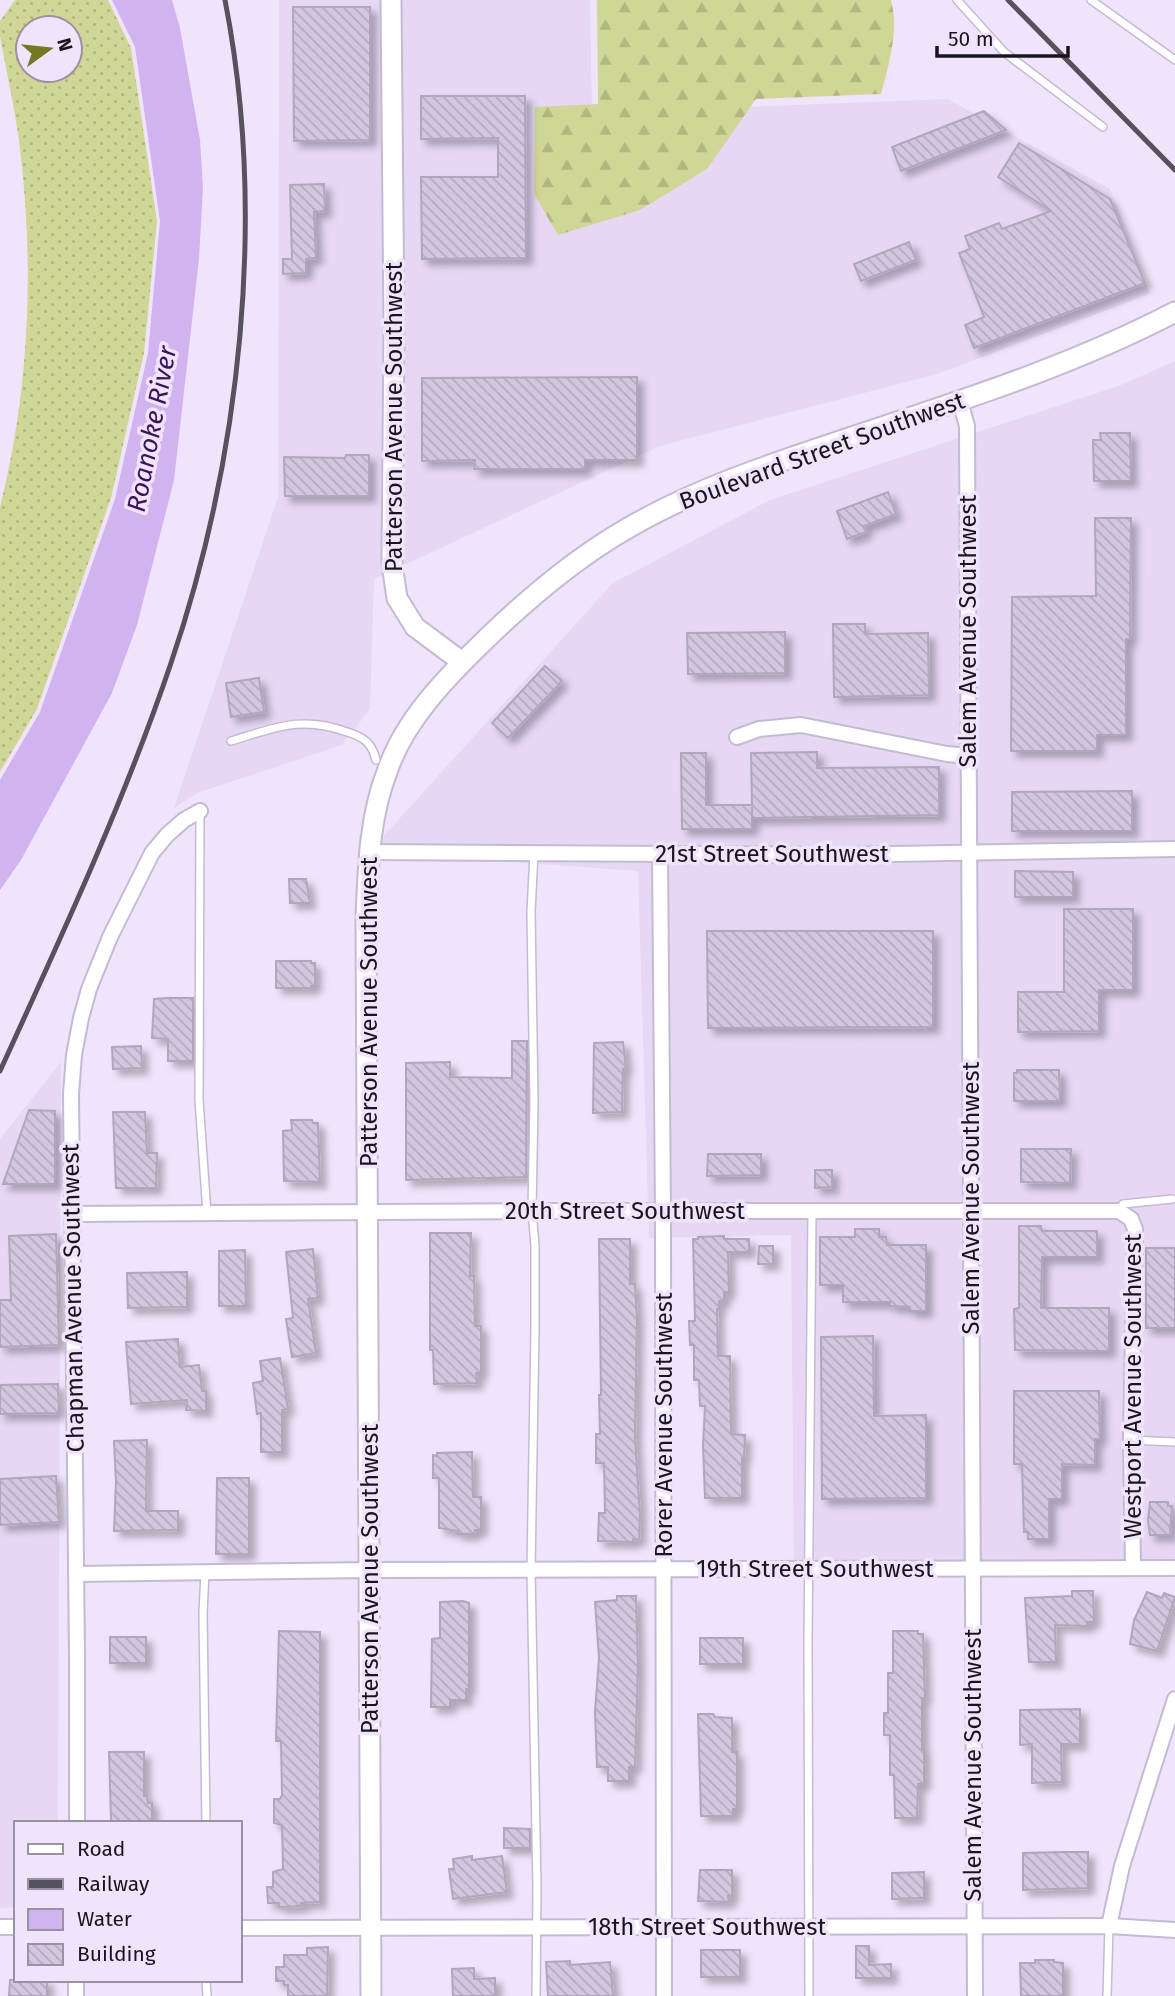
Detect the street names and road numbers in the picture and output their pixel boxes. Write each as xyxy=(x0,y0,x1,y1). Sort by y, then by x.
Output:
street label: Patterson Avenue Southwest xyxy=(380,262,408,572)
street label: Boulevard Street Southwest xyxy=(675,386,969,516)
street label: Salem Avenue Southwest xyxy=(954,494,982,767)
street label: 21st Street Southwest xyxy=(655,840,889,868)
street label: Patterson Avenue Southwest xyxy=(355,857,383,1167)
street label: Salem Avenue Southwest xyxy=(957,1061,985,1334)
street label: Chapman Avenue Southwest xyxy=(56,1143,90,1453)
street label: 20th Street Southwest xyxy=(505,1197,745,1225)
street label: Westport Avenue Southwest xyxy=(1119,1233,1147,1539)
street label: Rorer Avenue Southwest xyxy=(650,1292,678,1558)
street label: Patterson Avenue Southwest xyxy=(356,1424,384,1734)
street label: 19th Street Southwest xyxy=(696,1555,934,1583)
street label: Salem Avenue Southwest xyxy=(959,1628,987,1901)
street label: 18th Street Southwest xyxy=(588,1913,826,1941)

